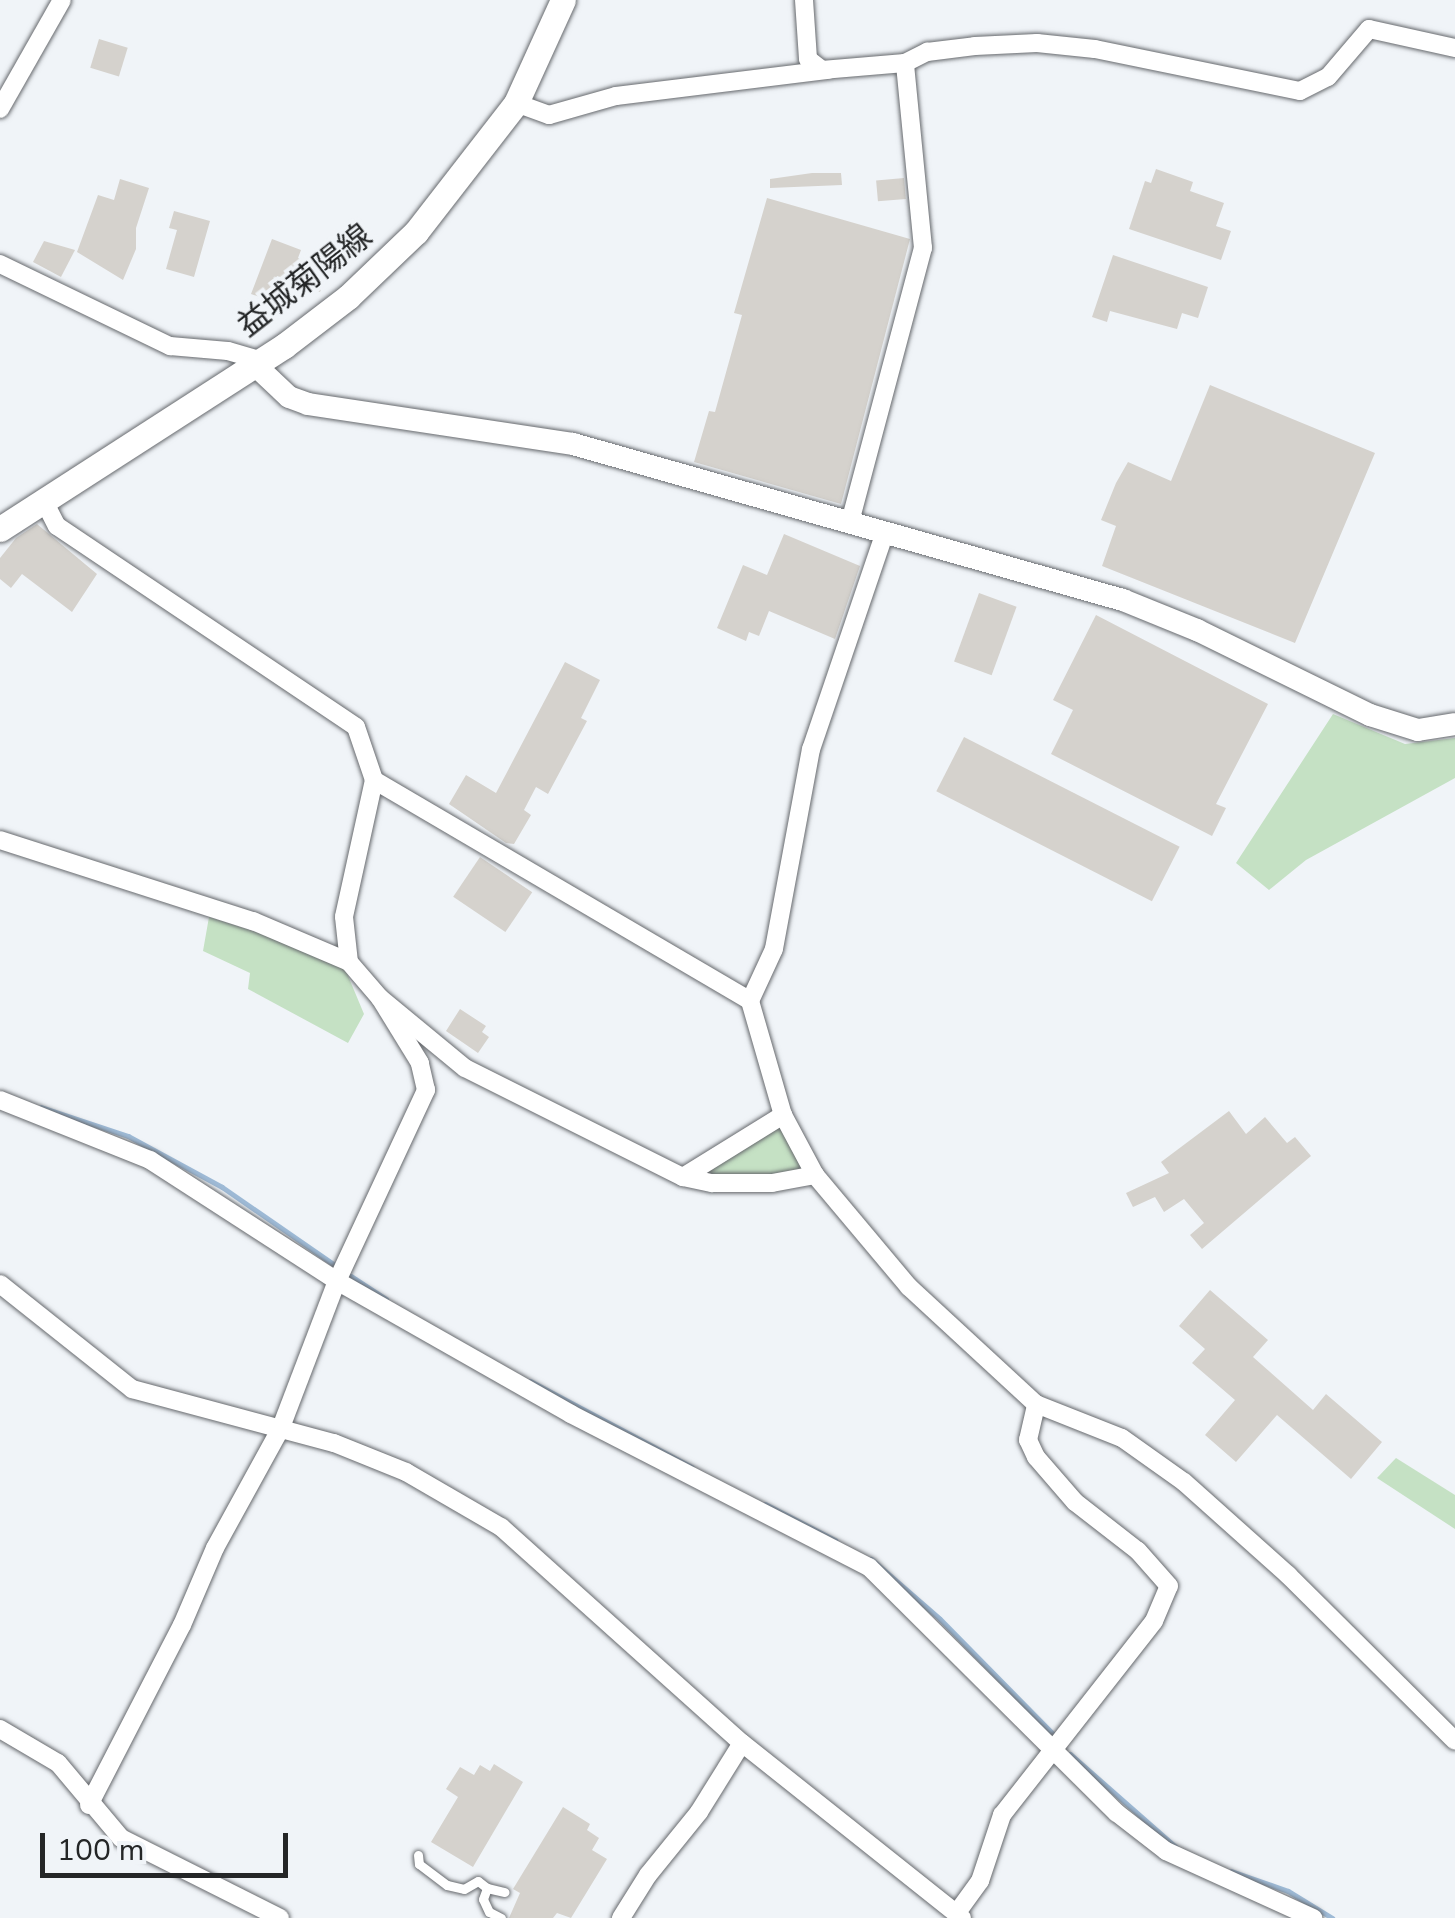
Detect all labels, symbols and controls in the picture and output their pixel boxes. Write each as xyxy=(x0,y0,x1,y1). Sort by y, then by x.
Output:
street label: 益城菊陽線 xyxy=(230,217,380,345)
scale bar xyxy=(45,1813,292,1875)
text: 100 m xyxy=(57,1830,144,1871)

